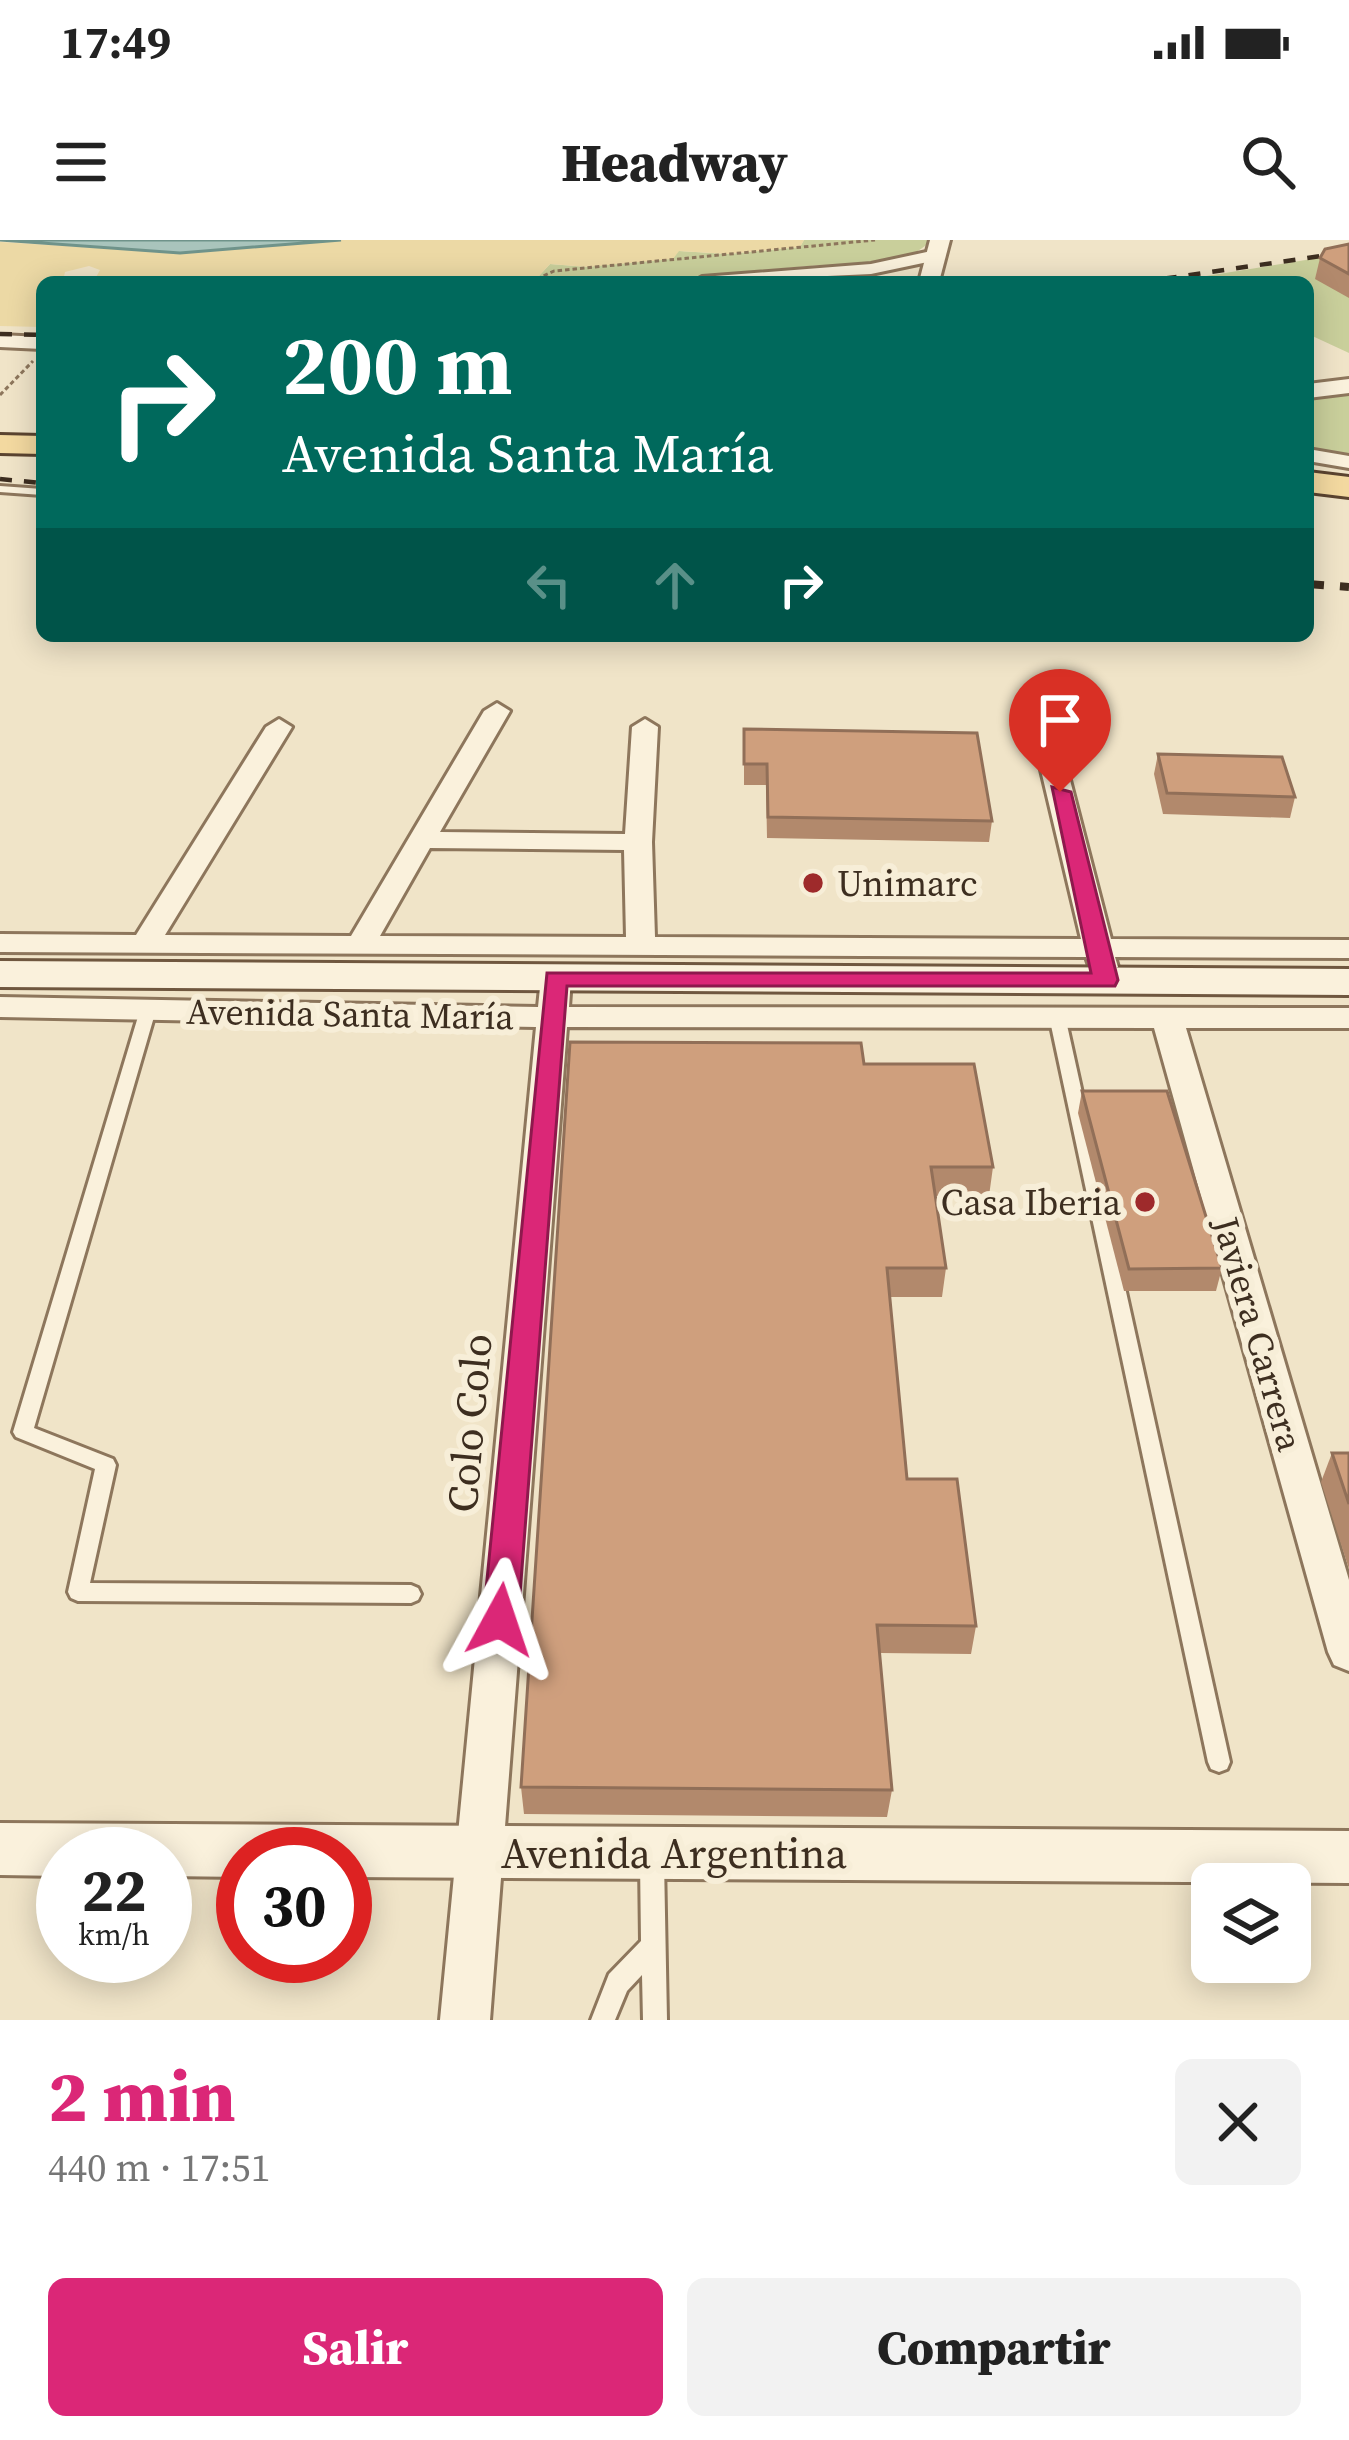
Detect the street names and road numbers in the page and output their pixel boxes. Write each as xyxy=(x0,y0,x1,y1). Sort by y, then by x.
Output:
street label: Avenida Santa María xyxy=(186,987,515,1041)
street label: Javiera Carrera xyxy=(1201,1210,1315,1457)
street label: Colo Colo xyxy=(432,1331,506,1515)
street label: Avenida Argentina xyxy=(501,1824,848,1882)

